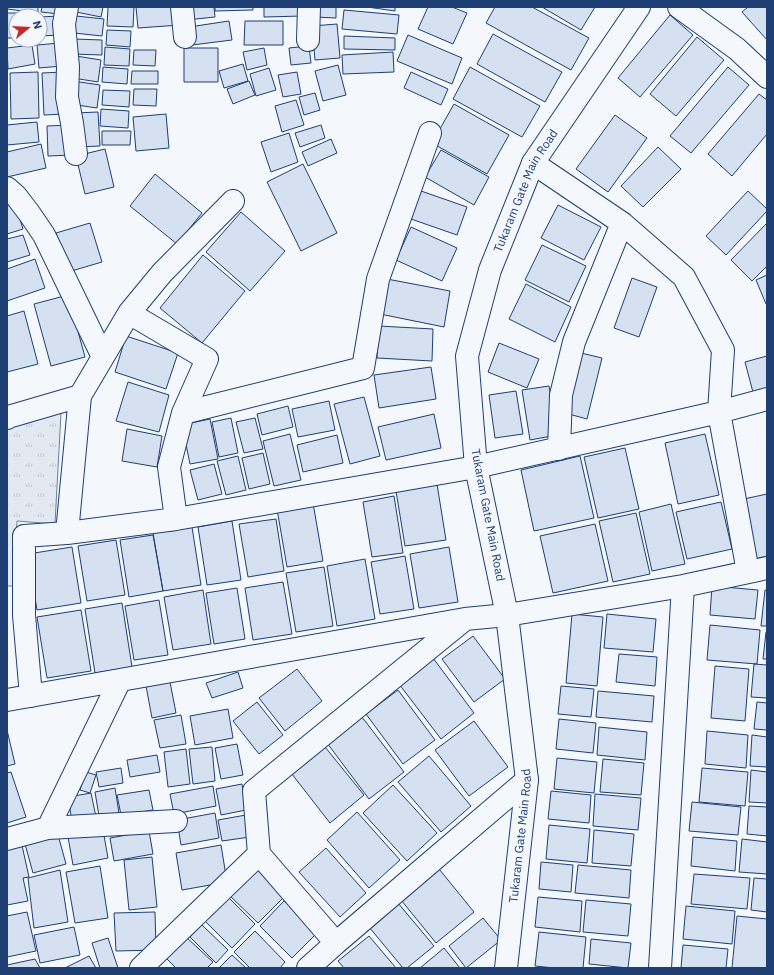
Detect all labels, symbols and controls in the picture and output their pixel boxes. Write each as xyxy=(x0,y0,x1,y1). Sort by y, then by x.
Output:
north arrow xyxy=(8,8,48,48)
text: N xyxy=(30,19,45,31)
street label: Tukaram Gate Main Road xyxy=(490,126,561,254)
street label: Tukaram Gate Main Road xyxy=(468,447,509,582)
street label: Tukaram Gate Main Road xyxy=(505,768,534,904)

